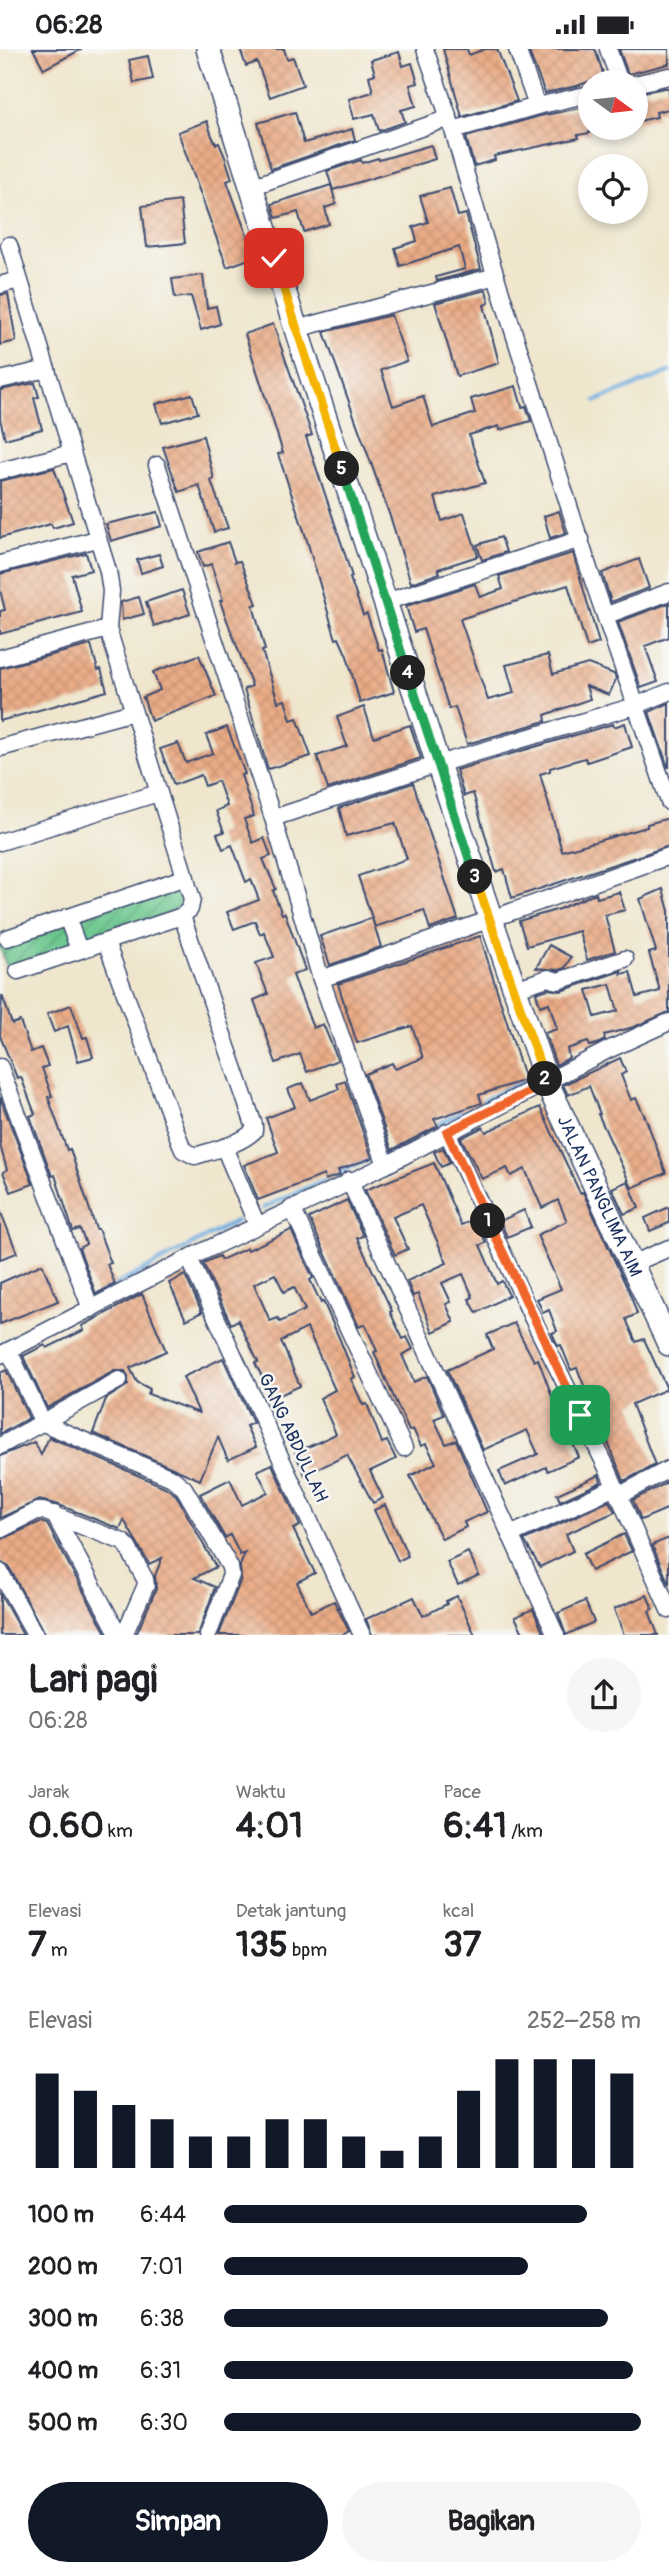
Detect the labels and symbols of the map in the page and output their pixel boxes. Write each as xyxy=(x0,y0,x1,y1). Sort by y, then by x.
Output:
north arrow xyxy=(578,70,648,140)
pin xyxy=(244,228,304,288)
pin: 5 xyxy=(324,451,360,487)
pin: 4 xyxy=(390,655,426,691)
pin: 3 xyxy=(458,859,492,895)
pin: 2 xyxy=(528,1061,562,1097)
street label: JALAN PANGLIMA AIM xyxy=(552,1112,647,1280)
pin: 1 xyxy=(470,1203,505,1239)
street label: GANG ABDULLAH xyxy=(253,1370,333,1506)
pin xyxy=(550,1385,610,1445)

